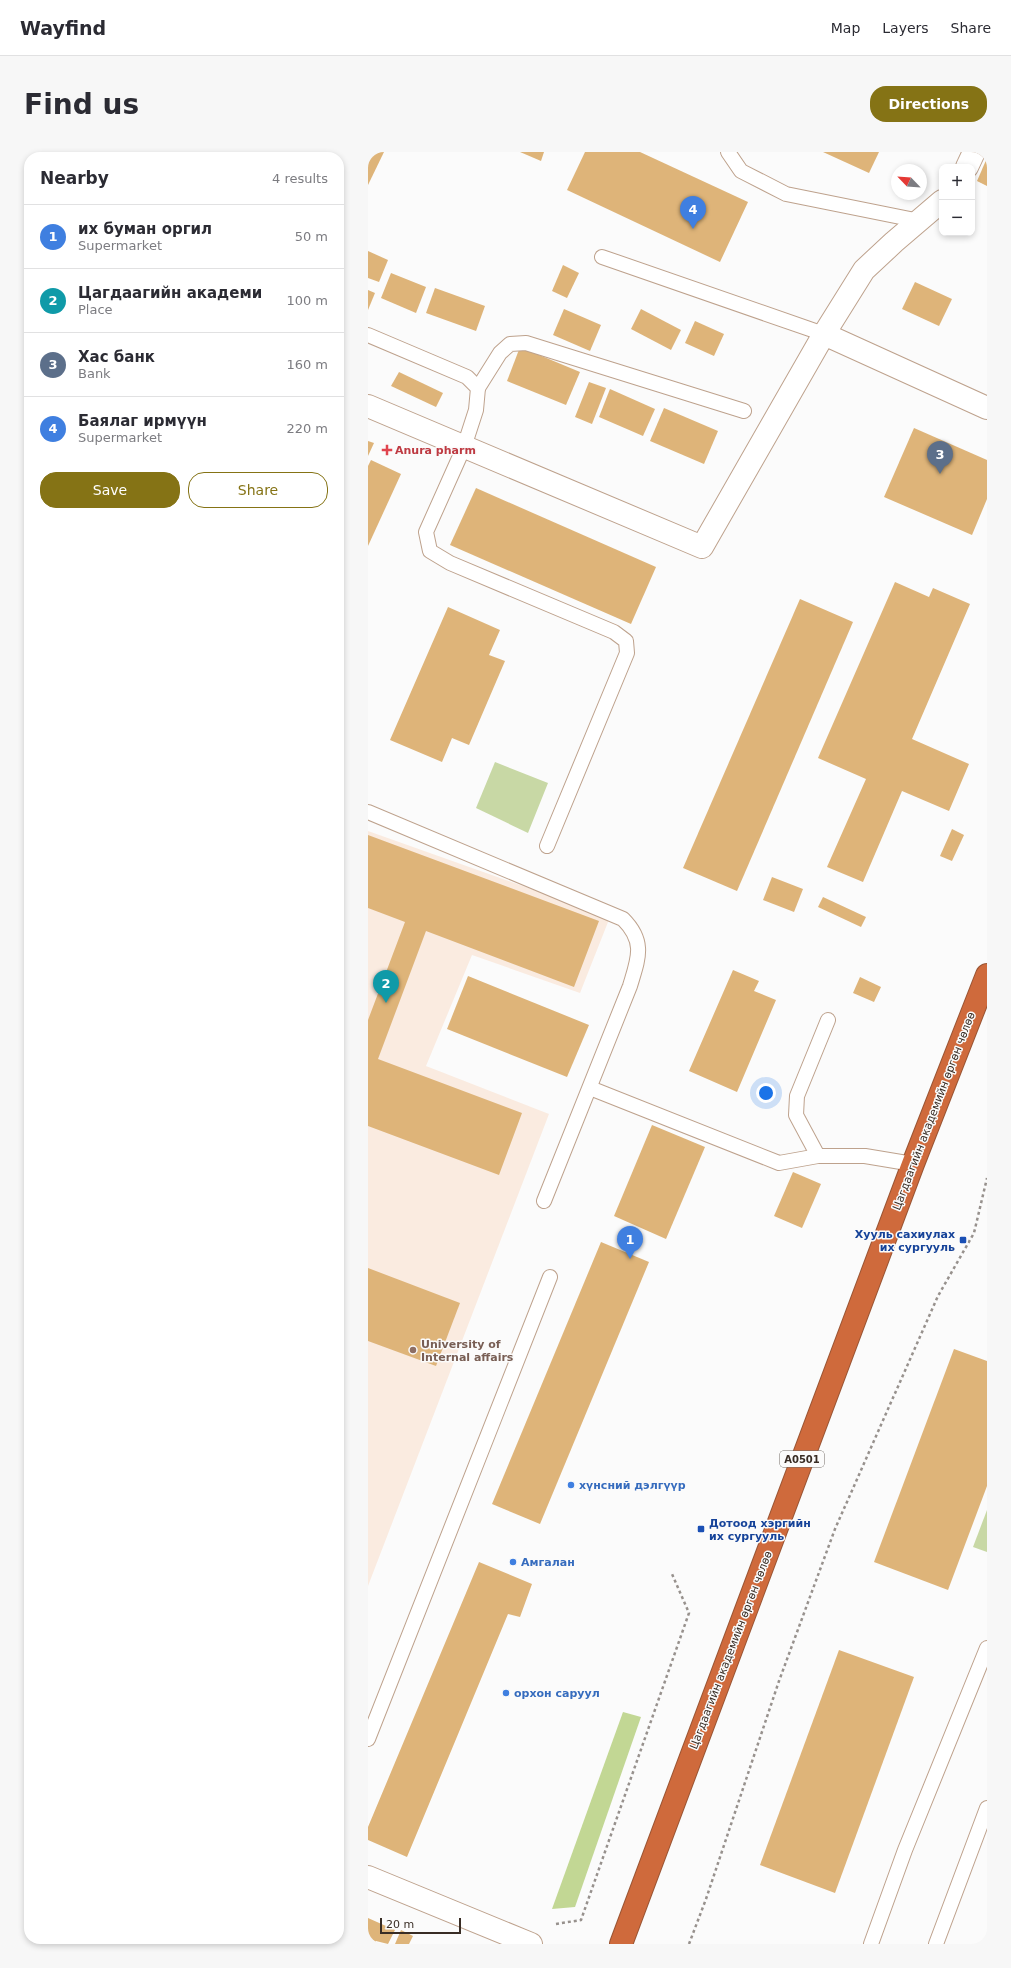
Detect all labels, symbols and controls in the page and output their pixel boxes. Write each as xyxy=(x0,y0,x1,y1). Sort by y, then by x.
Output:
text: Wayfind xyxy=(20,17,106,39)
text: Map xyxy=(831,20,860,36)
text: Layers xyxy=(882,20,929,36)
text: Share xyxy=(951,20,991,36)
button: Directions xyxy=(870,86,987,122)
text: Find us xyxy=(24,88,139,121)
north arrow xyxy=(891,164,927,200)
map controls xyxy=(939,164,975,236)
button: + xyxy=(939,164,975,200)
text: Nearby xyxy=(40,168,109,188)
text: 4 results xyxy=(272,171,328,186)
pin: 4 xyxy=(680,196,706,229)
button: − xyxy=(939,200,975,236)
text: их буман оргил xyxy=(78,220,212,238)
text: 1 xyxy=(48,229,58,244)
text: 50 m xyxy=(295,229,328,244)
text: Supermarket xyxy=(78,238,162,253)
text: Цагдаагийн академи xyxy=(78,284,262,302)
text: 2 xyxy=(48,293,58,308)
text: 100 m xyxy=(286,293,328,308)
text: Place xyxy=(78,302,113,317)
text: Хас банк xyxy=(78,348,155,366)
text: 3 xyxy=(48,357,58,372)
text: 160 m xyxy=(286,357,328,372)
text: Bank xyxy=(78,366,111,381)
text: Баялаг ирмүүн xyxy=(78,412,207,430)
text: 4 xyxy=(48,421,58,436)
text: 220 m xyxy=(286,421,328,436)
text: Supermarket xyxy=(78,430,162,445)
pin: 3 xyxy=(927,441,953,474)
place label: Anura pharm xyxy=(395,444,476,457)
marker: Anura pharm xyxy=(382,445,392,455)
button: Save xyxy=(40,472,180,508)
button: Share xyxy=(188,472,328,508)
pin: 2 xyxy=(373,970,399,1003)
street label: Цагдаагийн академийн өргөн чөлөө xyxy=(890,1010,978,1212)
your location xyxy=(756,1083,776,1103)
pin: 1 xyxy=(617,1226,643,1259)
place label: Хууль сахиулах их сургууль xyxy=(855,1228,955,1254)
marker: Хууль сахиулах их сургууль xyxy=(958,1235,968,1245)
place label: University of Internal affairs xyxy=(421,1338,514,1364)
marker: University of Internal affairs xyxy=(408,1345,418,1355)
road number: A0501 xyxy=(780,1451,824,1467)
place label: хүнсний дэлгүүр xyxy=(579,1479,686,1492)
marker: хүнсний дэлгүүр xyxy=(566,1480,576,1490)
place label: Дотоод хэргийн их сургууль xyxy=(709,1517,811,1543)
marker: Дотоод хэргийн их сургууль xyxy=(696,1524,706,1534)
street label: Цагдаагийн академийн өргөн чөлөө xyxy=(687,1549,775,1751)
place label: Амгалан xyxy=(521,1556,575,1569)
marker: Амгалан xyxy=(508,1557,518,1567)
place label: орхон саруул xyxy=(514,1687,600,1700)
marker: орхон саруул xyxy=(501,1688,511,1698)
scale bar xyxy=(380,1916,461,1935)
text: 20 m xyxy=(386,1918,414,1931)

